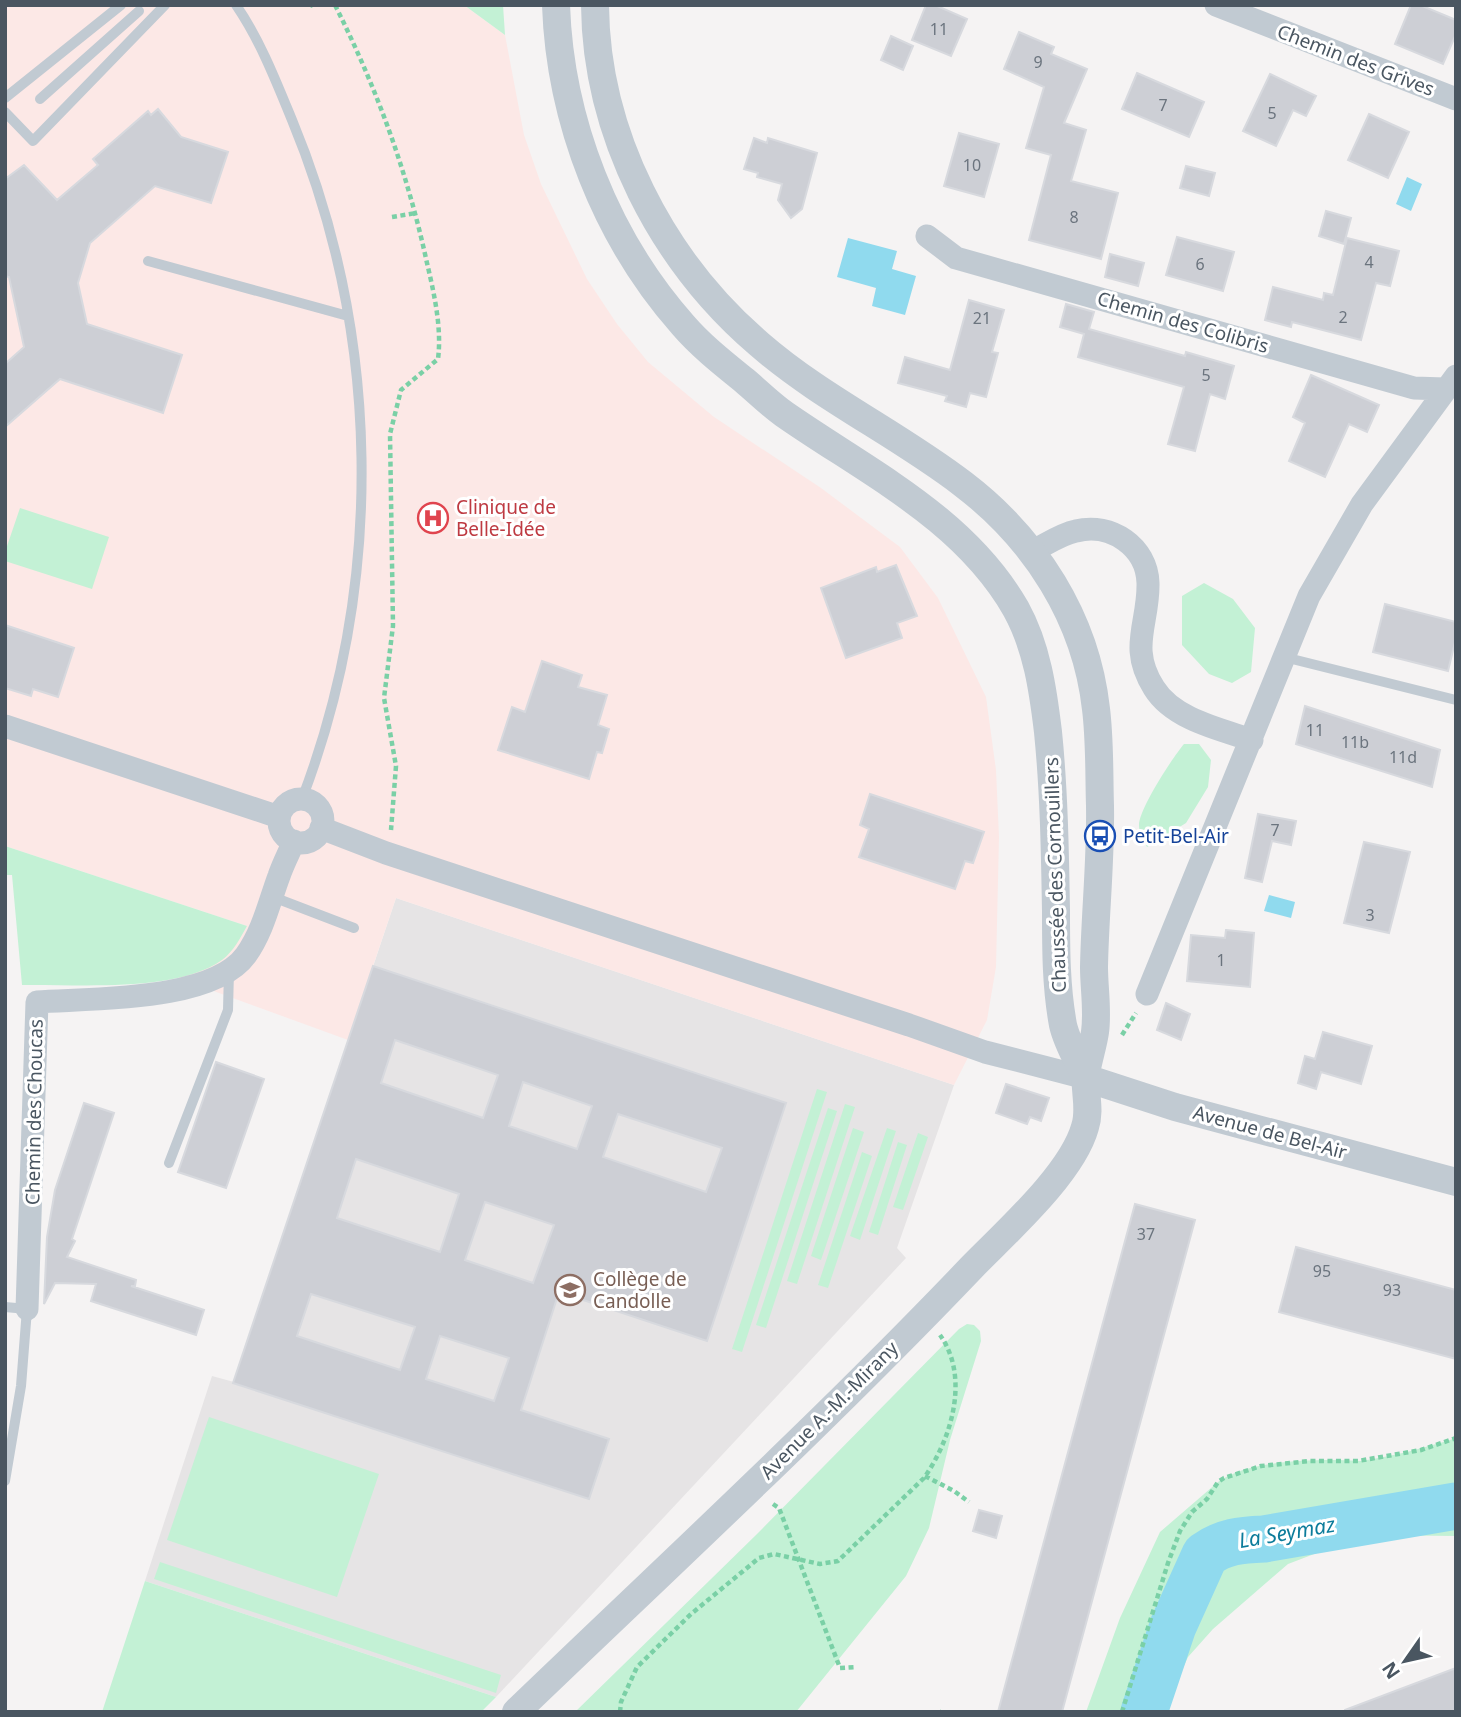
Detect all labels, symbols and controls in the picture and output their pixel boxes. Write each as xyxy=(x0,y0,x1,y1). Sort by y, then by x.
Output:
house number: 11 xyxy=(930,18,948,40)
street label: Chemin des Grives xyxy=(1274,18,1438,102)
house number: 9 xyxy=(1033,51,1043,73)
house number: 7 xyxy=(1158,94,1168,116)
house number: 5 xyxy=(1267,102,1277,124)
house number: 10 xyxy=(963,154,981,176)
house number: 8 xyxy=(1069,206,1079,228)
house number: 4 xyxy=(1364,251,1374,273)
house number: 6 xyxy=(1195,253,1205,275)
street label: Chemin des Colibris xyxy=(1094,285,1272,359)
house number: 2 xyxy=(1338,306,1348,328)
house number: 21 xyxy=(973,307,991,329)
house number: 5 xyxy=(1201,364,1211,386)
place label: Clinique de Belle-Idée xyxy=(456,494,556,542)
hospital icon: Clinique de Belle-Idée xyxy=(416,501,450,535)
house number: 11 xyxy=(1306,719,1324,741)
house number: 11b xyxy=(1341,731,1369,753)
house number: 11d xyxy=(1389,746,1417,768)
street label: Chaussée des Cornouillers xyxy=(1038,757,1072,993)
bus stop icon: Petit-Bel-Air xyxy=(1083,819,1117,853)
house number: 7 xyxy=(1270,819,1280,841)
place label: Petit-Bel-Air xyxy=(1123,823,1229,849)
house number: 3 xyxy=(1365,904,1375,926)
house number: 1 xyxy=(1216,949,1226,971)
street label: Chemin des Choucas xyxy=(19,1019,49,1205)
street label: Avenue de Bel-Air xyxy=(1190,1099,1350,1165)
house number: 37 xyxy=(1137,1223,1155,1245)
house number: 95 xyxy=(1313,1260,1331,1282)
place label: Collège de Candolle xyxy=(593,1266,687,1314)
school or university icon: Collège de Candolle xyxy=(553,1273,587,1307)
house number: 93 xyxy=(1383,1279,1401,1301)
street label: Avenue A.-M.-Mirany xyxy=(754,1335,904,1485)
water label: La Seymaz xyxy=(1236,1510,1338,1554)
north arrow xyxy=(1370,1626,1440,1696)
text: N xyxy=(1376,1657,1406,1684)

